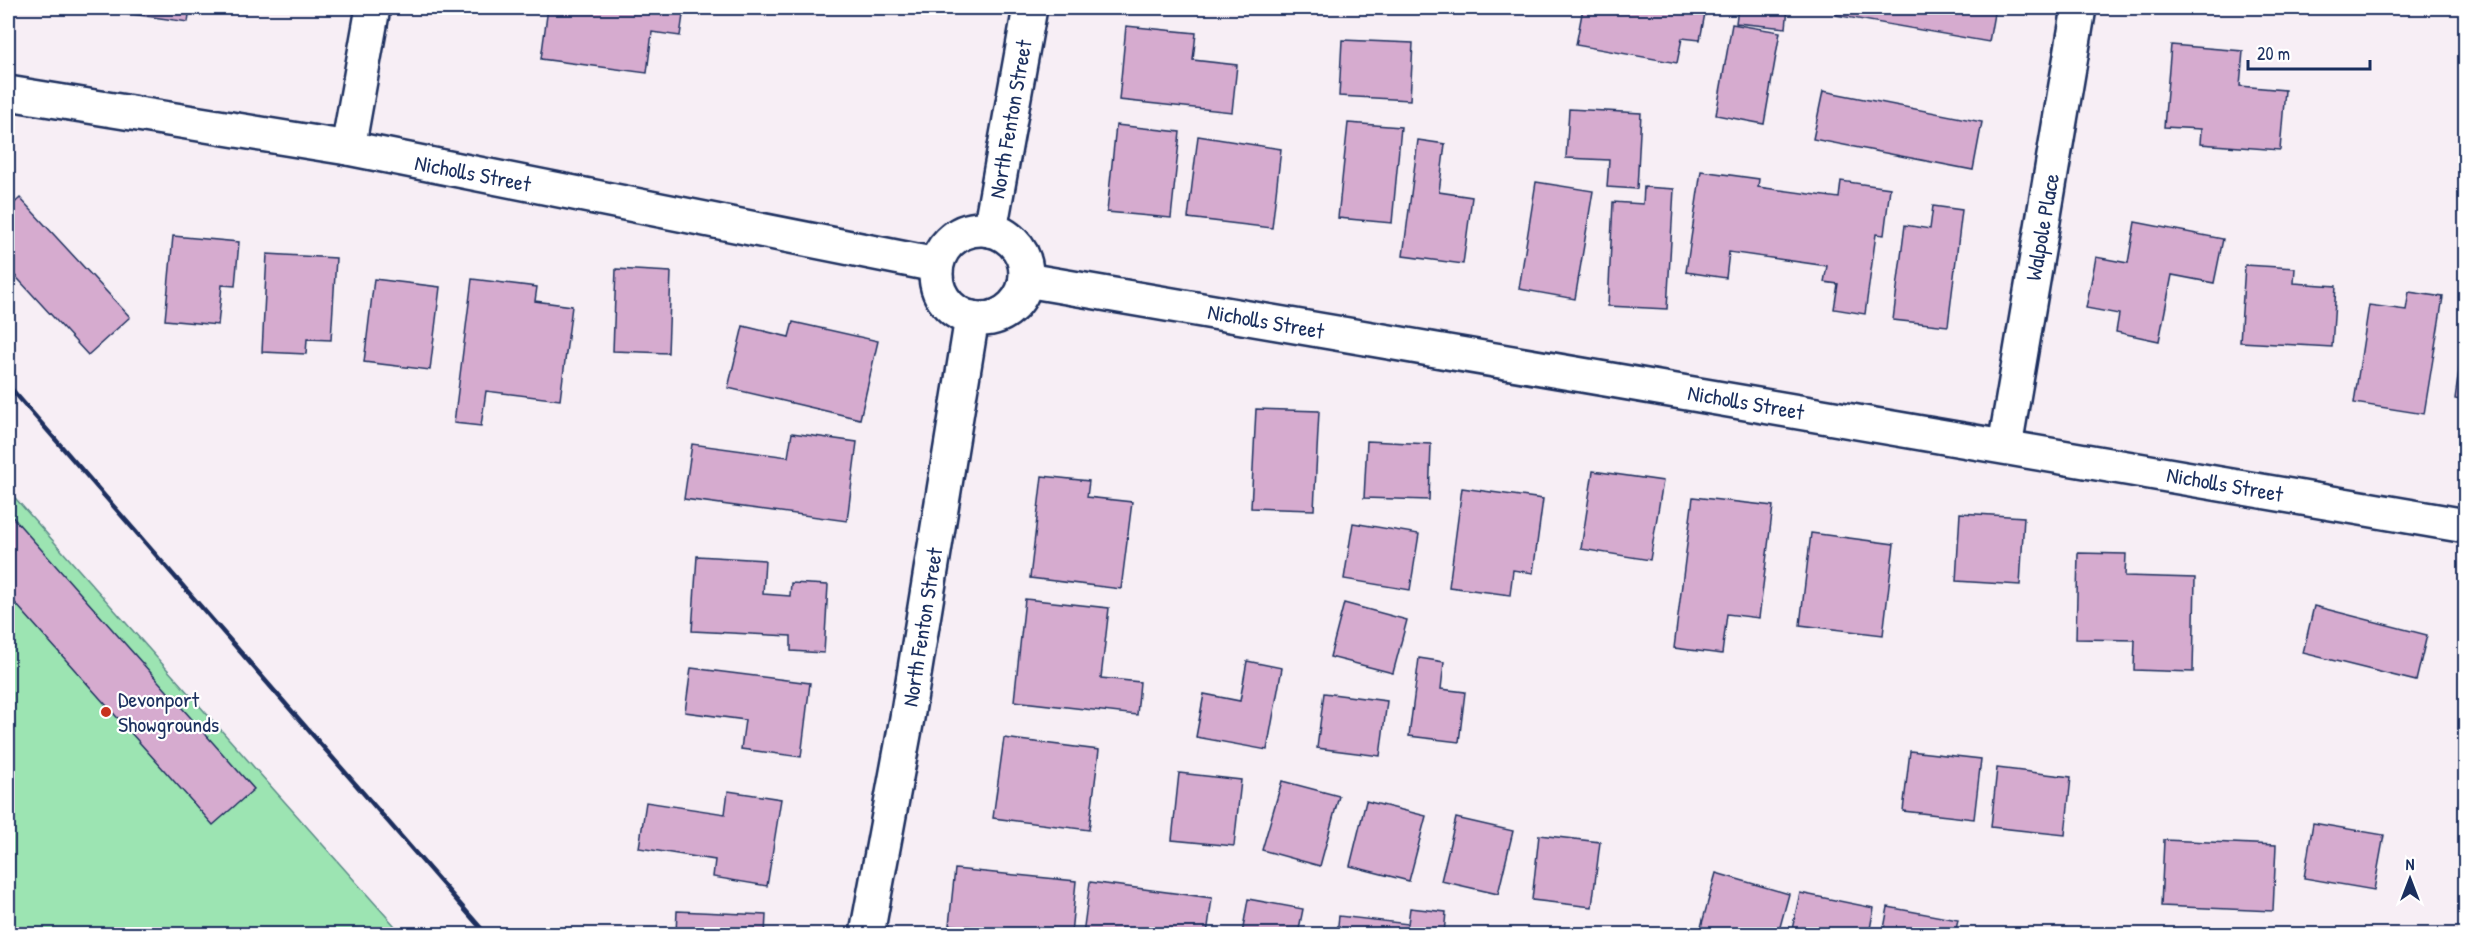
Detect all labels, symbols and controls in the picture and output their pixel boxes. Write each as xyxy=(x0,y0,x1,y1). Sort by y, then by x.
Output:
scale bar xyxy=(2248,33,2370,71)
street label: North Fenton Street xyxy=(981,37,1039,201)
text: 20 m xyxy=(2257,41,2290,66)
street label: Nicholls Street xyxy=(412,147,534,199)
street label: Walpole Place xyxy=(2018,171,2066,283)
street label: Nicholls Street xyxy=(1206,296,1327,346)
street label: Nicholls Street xyxy=(1686,377,1807,427)
street label: Nicholls Street xyxy=(2165,459,2286,509)
street label: North Fenton Street xyxy=(895,545,949,709)
place label: Devonport Showgrounds xyxy=(118,684,219,739)
marker: Devonport Showgrounds xyxy=(99,705,113,719)
north arrow xyxy=(2380,849,2440,909)
text: N xyxy=(2406,853,2415,875)

